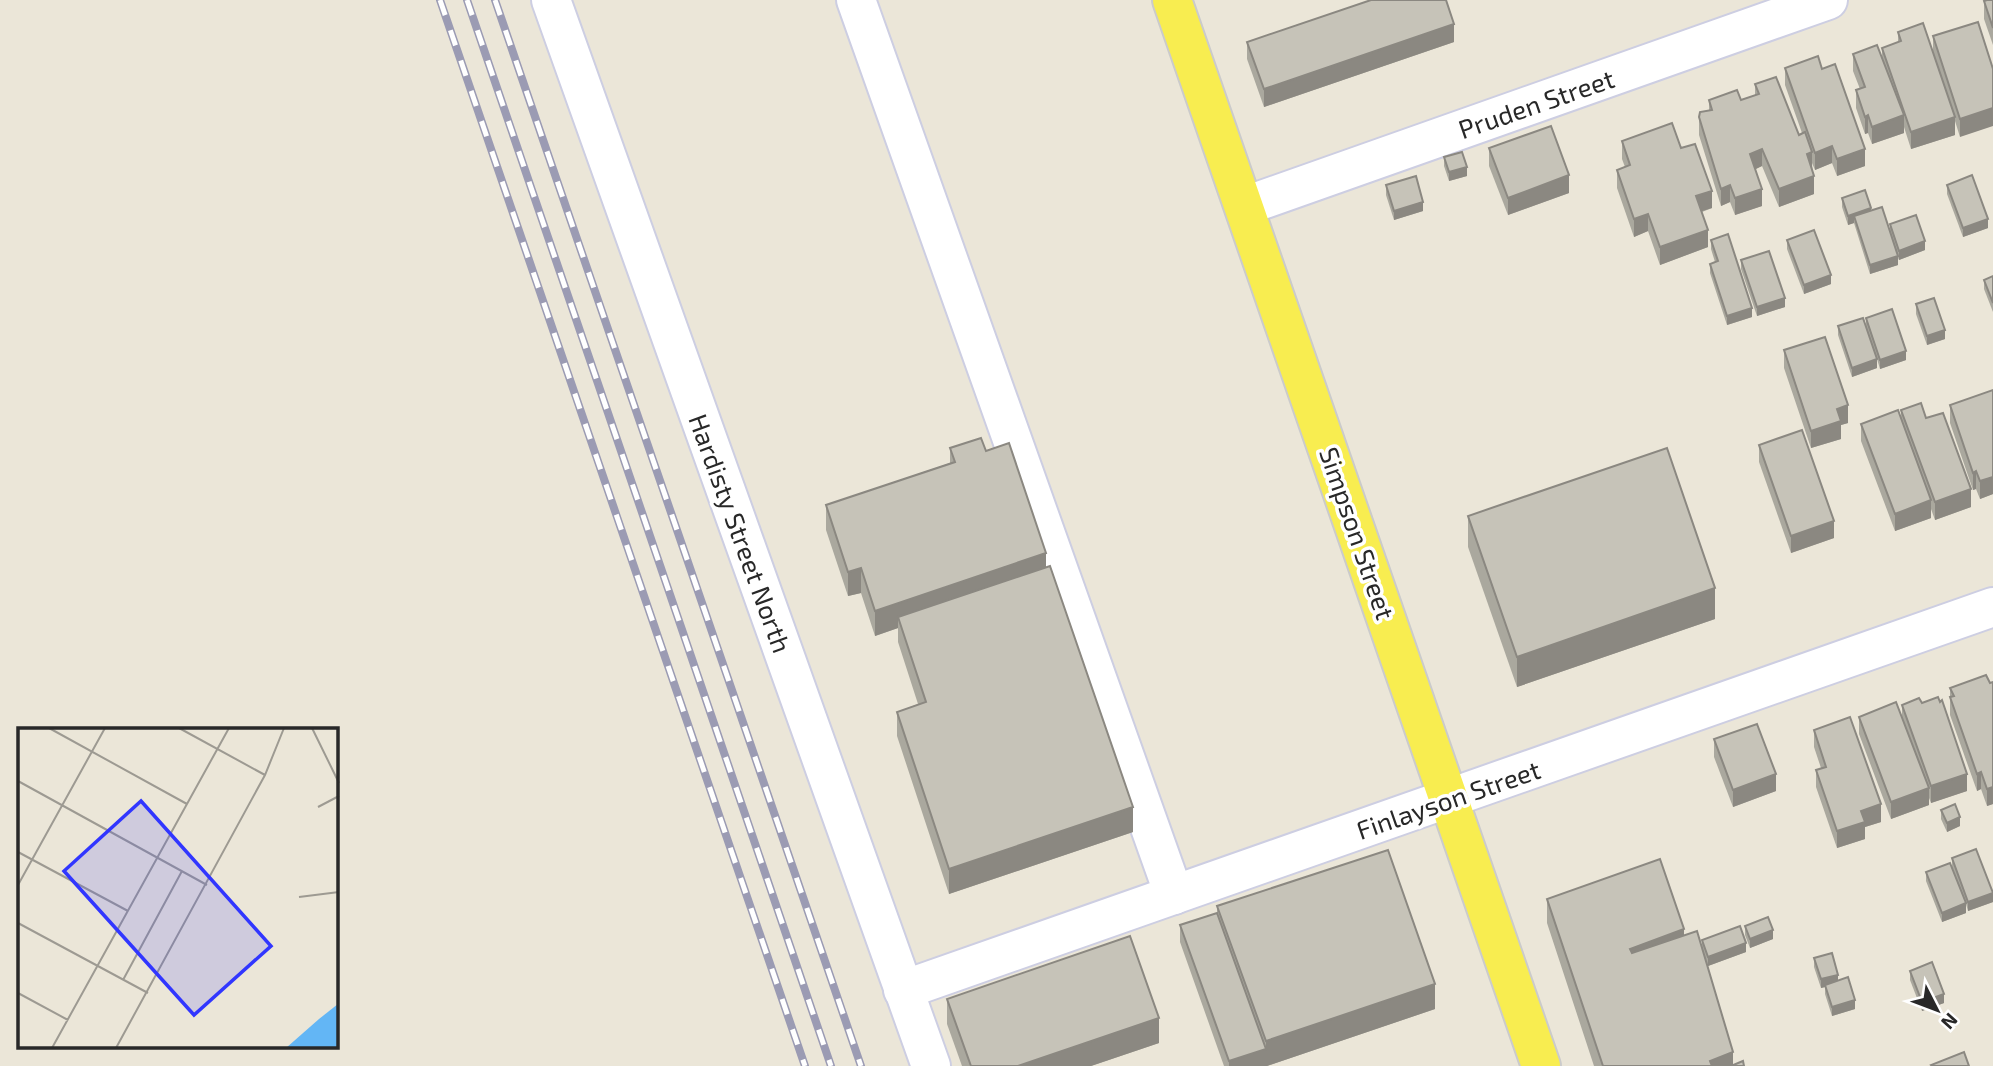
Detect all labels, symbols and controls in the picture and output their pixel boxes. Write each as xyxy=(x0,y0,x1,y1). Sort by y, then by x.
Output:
street label: Pruden Street xyxy=(1454,62,1618,144)
street label: Hardisty Street North xyxy=(683,409,799,657)
street label: Simpson Street xyxy=(1314,443,1402,623)
inset map xyxy=(18,728,338,1048)
street label: Finlayson Street xyxy=(1352,753,1544,845)
north arrow xyxy=(1902,975,1972,1045)
text: N xyxy=(1937,1009,1963,1035)

